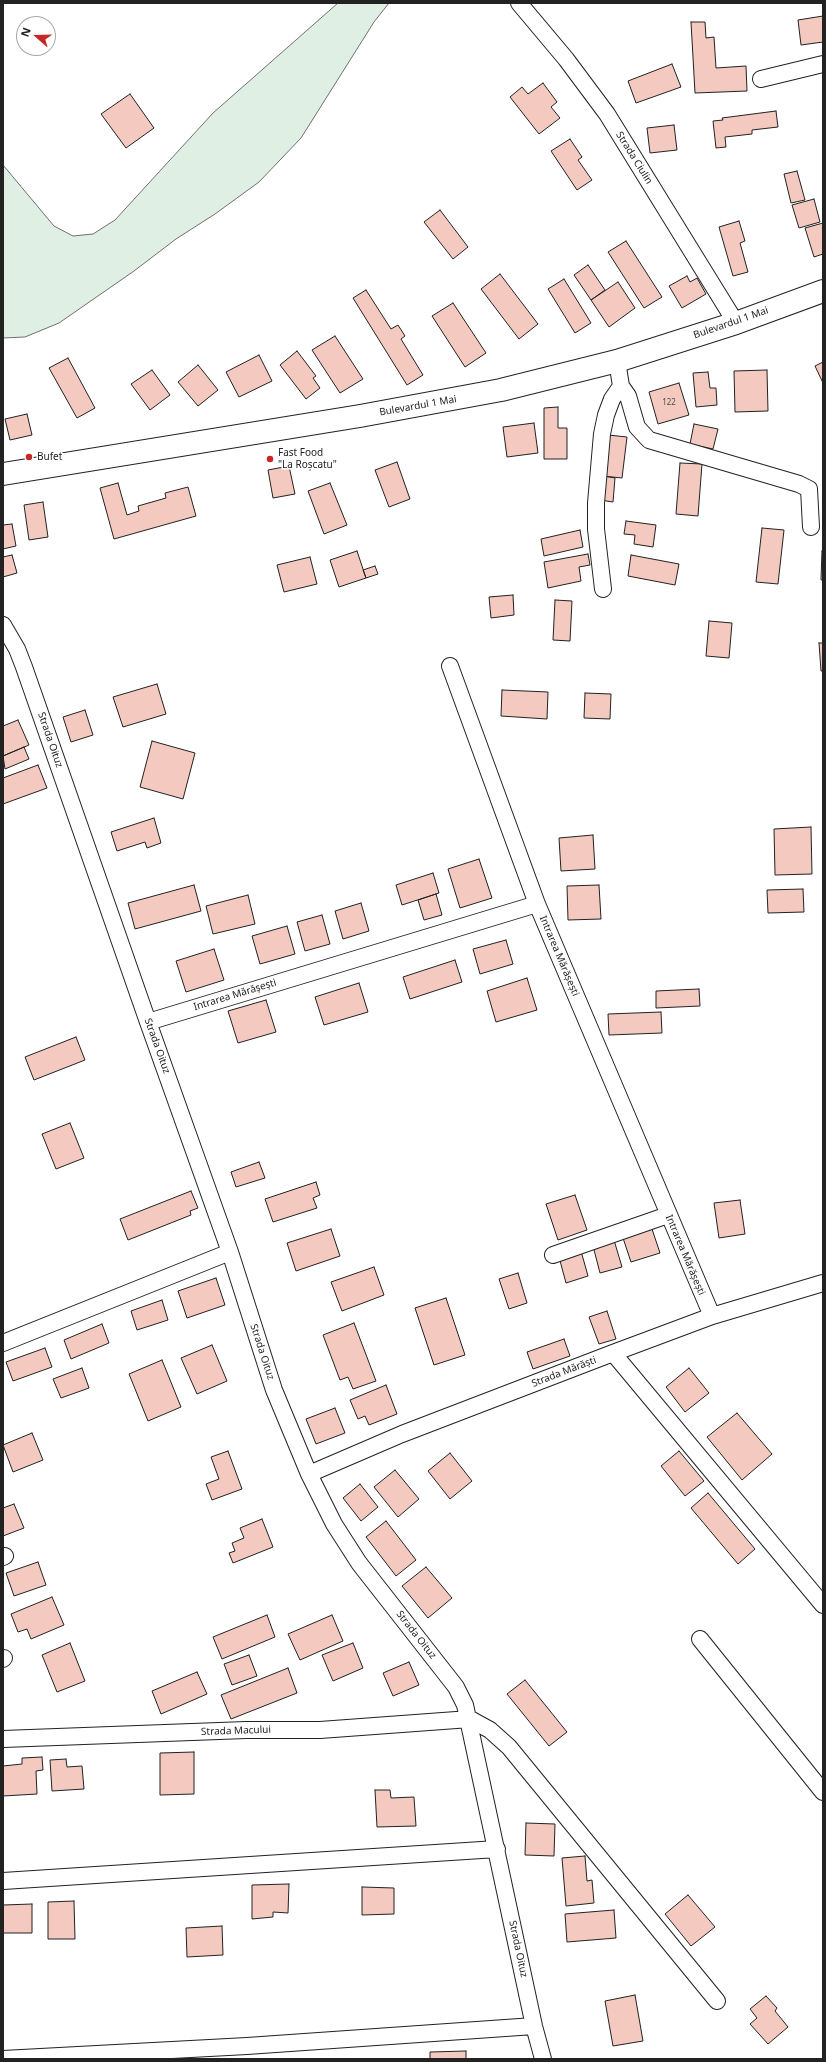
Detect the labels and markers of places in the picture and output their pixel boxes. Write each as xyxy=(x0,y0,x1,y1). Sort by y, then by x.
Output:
place label: Fast Food "La Roșcatu" xyxy=(278,447,337,470)
place label: Bufet xyxy=(37,451,62,463)
marker: Bufet xyxy=(24,452,34,462)
marker: Fast Food "La Roșcatu" xyxy=(265,454,275,464)

